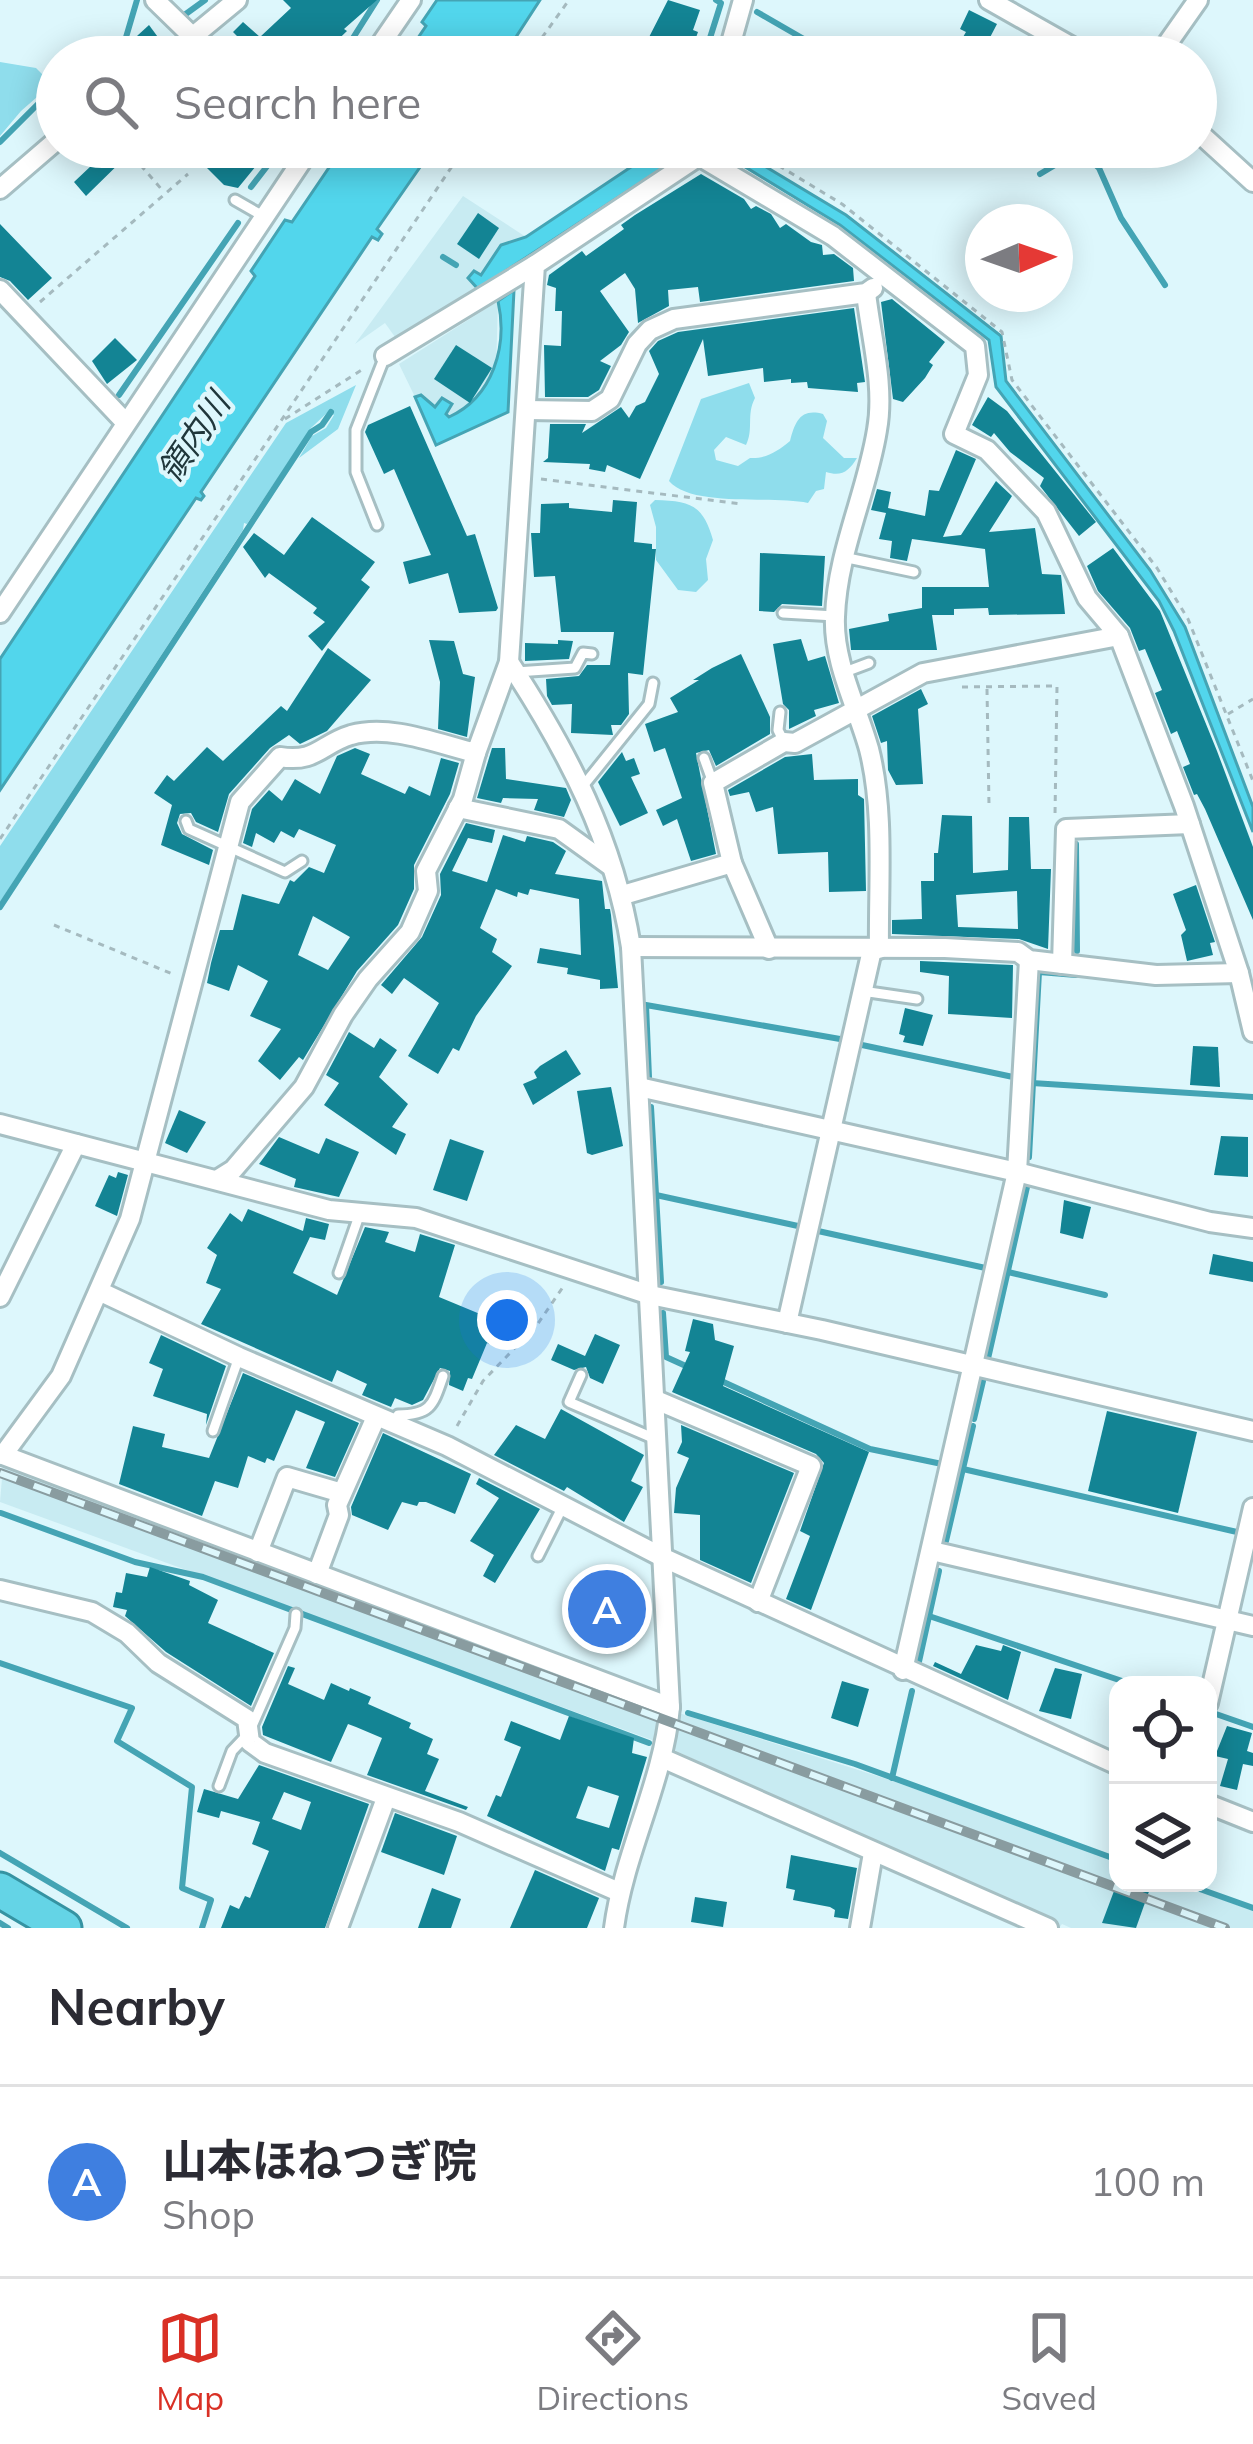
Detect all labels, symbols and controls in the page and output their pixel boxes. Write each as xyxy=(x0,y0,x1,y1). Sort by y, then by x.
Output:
search box xyxy=(36,36,1217,168)
icon: search xyxy=(78,69,144,135)
text: Search here xyxy=(174,74,421,130)
north arrow xyxy=(965,204,1073,312)
water label: 領内川 xyxy=(148,382,239,490)
your location xyxy=(477,1290,537,1350)
pin: A xyxy=(568,1564,646,1654)
map controls xyxy=(1109,1676,1217,1892)
button: locate xyxy=(1109,1676,1217,1784)
button: layers xyxy=(1109,1784,1217,1892)
text: Nearby xyxy=(48,1974,225,2038)
text: 山本ほねつぎ院 xyxy=(162,2132,477,2188)
text: A xyxy=(72,2157,102,2206)
text: 100 m xyxy=(1090,2157,1205,2206)
text: Shop xyxy=(162,2190,255,2239)
tab: Map xyxy=(156,2305,224,2418)
tab: Directions xyxy=(537,2305,689,2418)
tab: Saved xyxy=(1002,2305,1097,2418)

